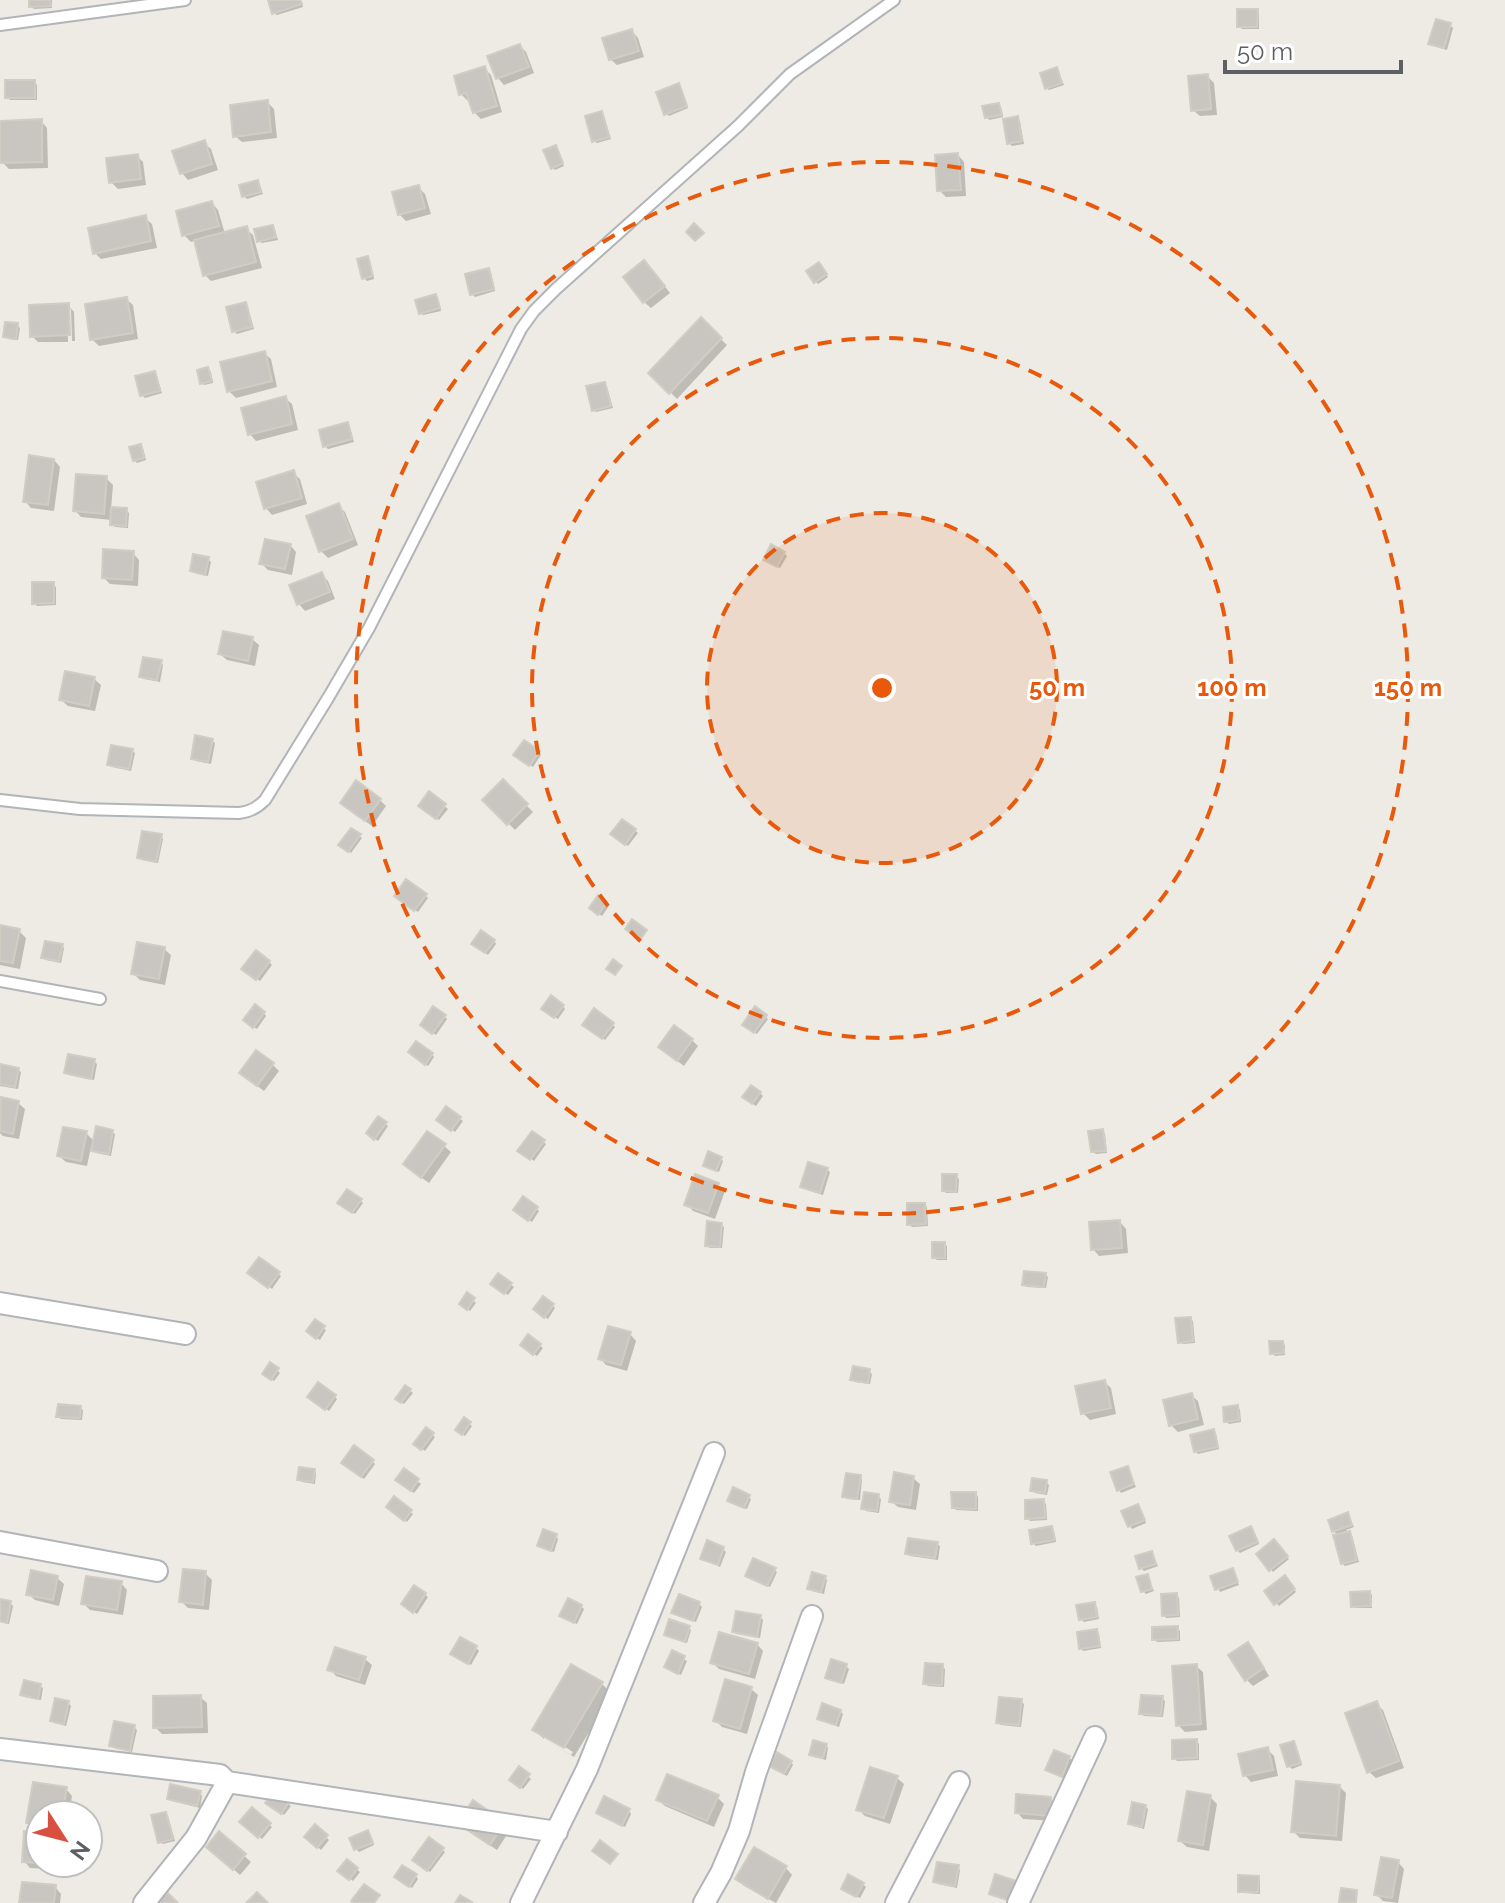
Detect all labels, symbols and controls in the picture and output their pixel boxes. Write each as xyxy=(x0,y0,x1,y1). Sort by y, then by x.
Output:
scale bar xyxy=(1225,24,1401,74)
text: 50 m xyxy=(1237,37,1293,66)
text: 50 m xyxy=(1029,673,1085,702)
text: 100 m xyxy=(1197,673,1267,702)
text: 150 m xyxy=(1374,673,1442,702)
centre of rings xyxy=(868,674,896,702)
north arrow xyxy=(24,1799,104,1879)
text: N xyxy=(65,1836,96,1865)

